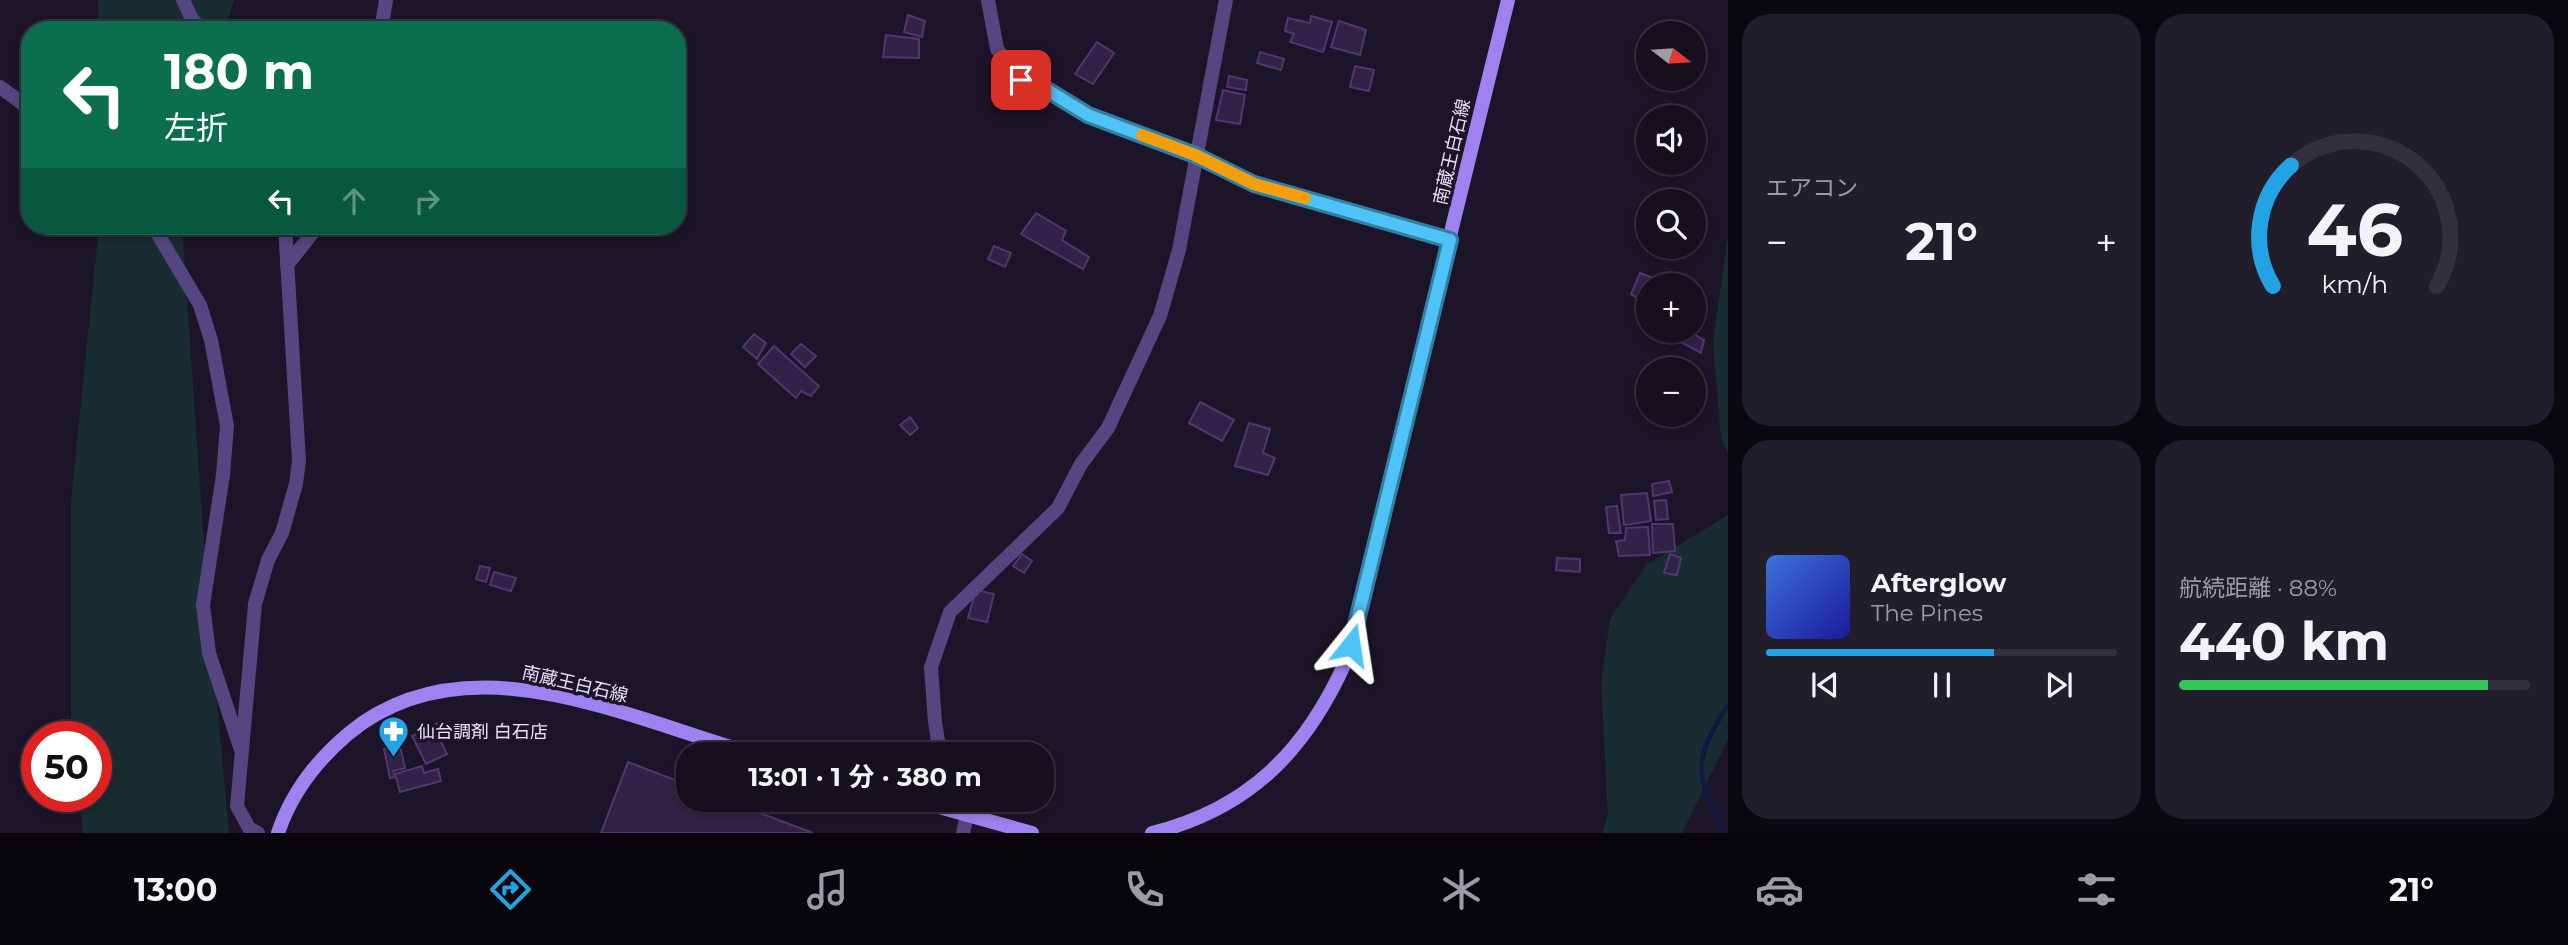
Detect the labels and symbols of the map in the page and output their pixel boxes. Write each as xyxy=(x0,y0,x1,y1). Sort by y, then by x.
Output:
north arrow xyxy=(1636,21,1706,91)
pin xyxy=(991,50,1051,110)
street label: 南蔵王白石線 xyxy=(1429,97,1475,207)
position arrow xyxy=(1314,608,1388,682)
street label: 南蔵王白石線 xyxy=(520,661,630,707)
pharmacy icon: 仙台調剤 白石店 xyxy=(377,715,411,759)
speed limit sign: 50 xyxy=(21,721,112,812)
place label: 仙台調剤 白石店 xyxy=(417,721,548,743)

